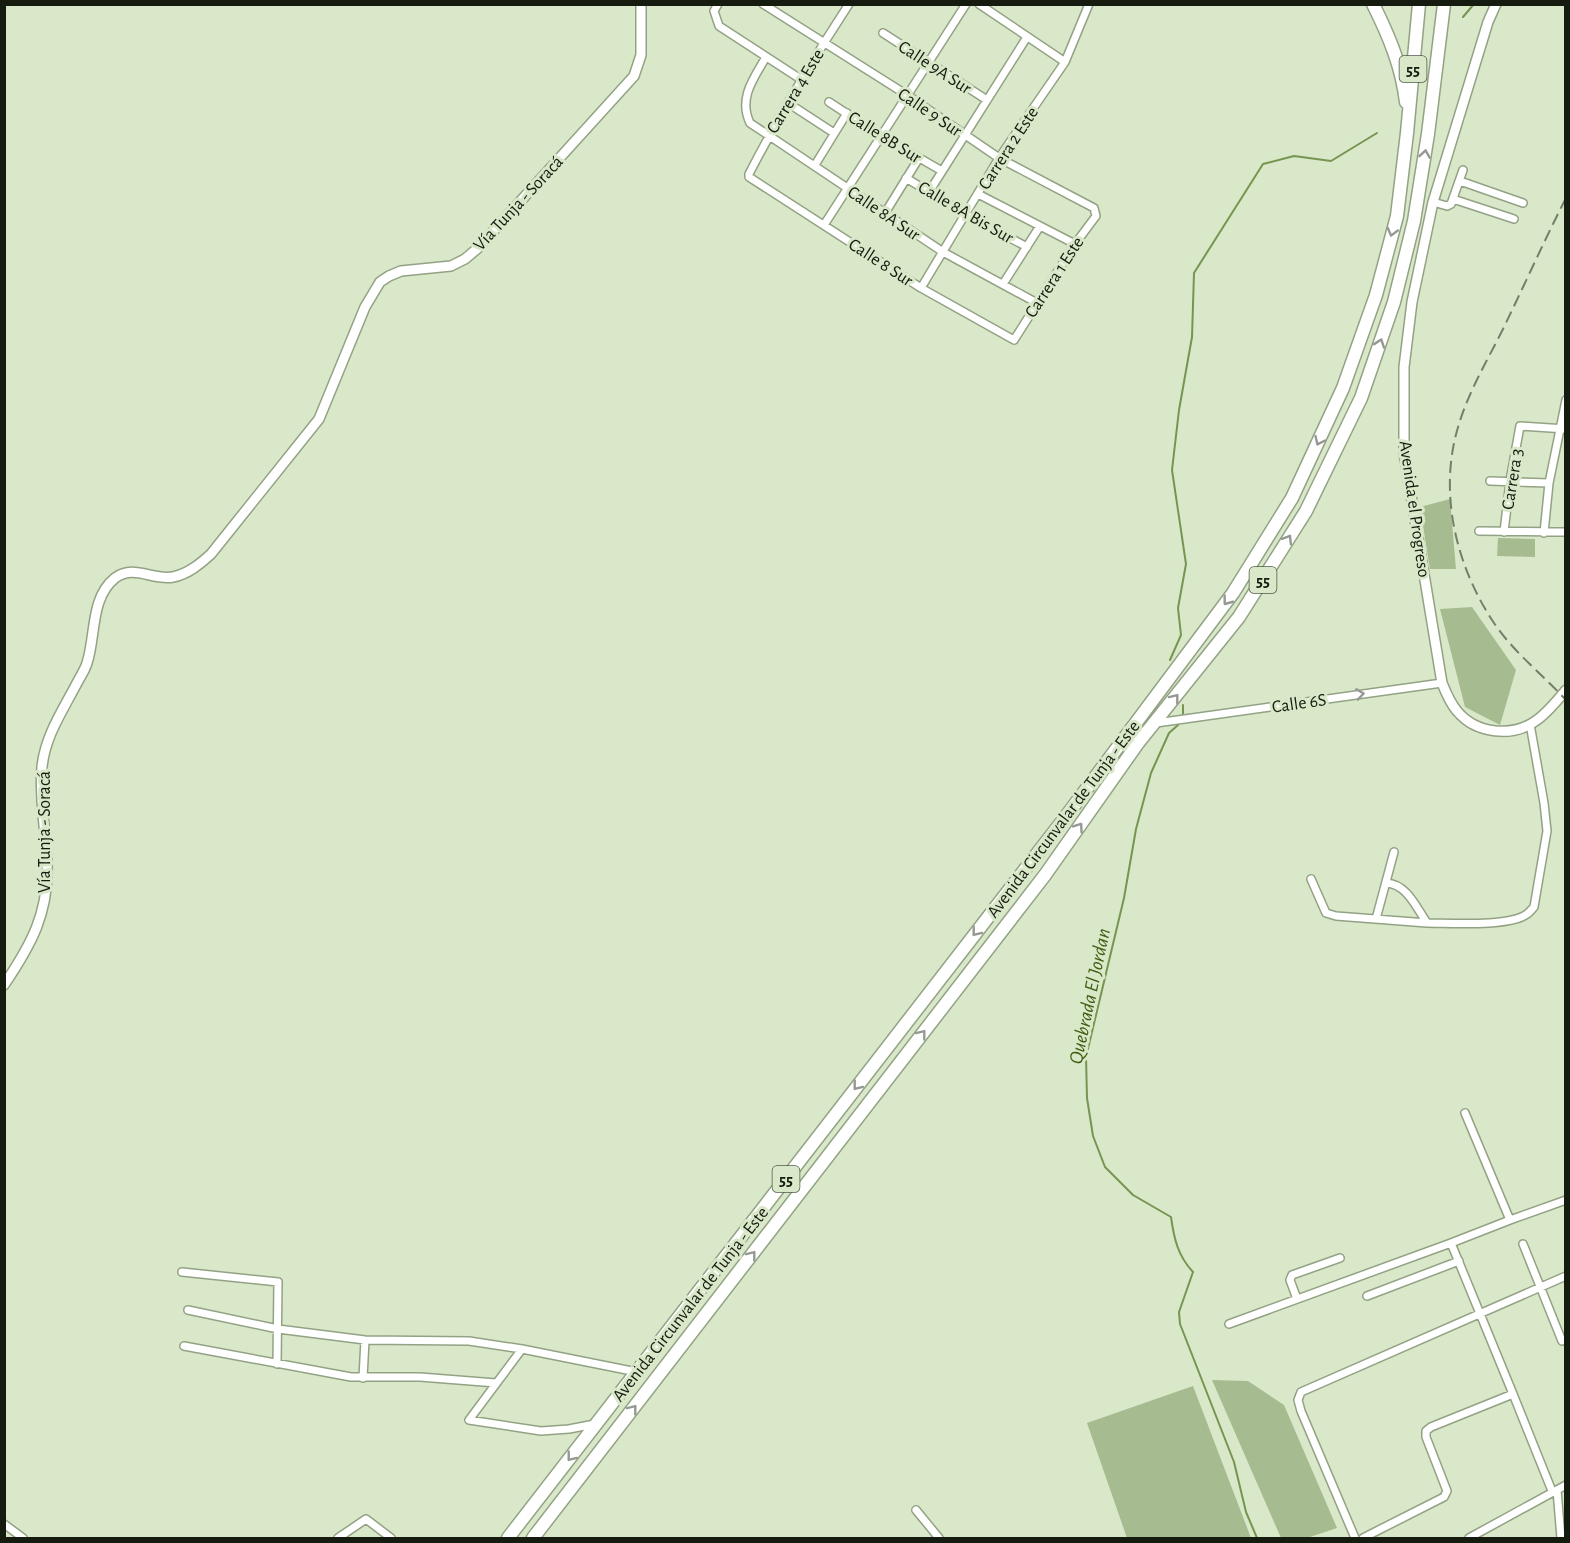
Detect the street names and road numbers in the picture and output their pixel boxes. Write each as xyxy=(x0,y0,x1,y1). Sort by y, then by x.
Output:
street label: Calle 9A Sur xyxy=(895,38,974,98)
street label: Carrera 4 Este xyxy=(764,46,828,137)
road number: 55 xyxy=(1400,56,1426,82)
street label: Calle 9 Sur xyxy=(894,85,965,141)
street label: Carrera 2 Este xyxy=(976,104,1042,193)
street label: Calle 8B Sur xyxy=(845,108,924,167)
street label: Vía Tunja - Soracá xyxy=(471,153,567,254)
street label: Calle 8A Bis Sur xyxy=(915,178,1016,247)
street label: Calle 8A Sur xyxy=(844,183,923,245)
street label: Carrera 1 Este xyxy=(1022,234,1088,321)
street label: Calle 8 Sur xyxy=(845,236,916,290)
street label: Avenida el Progreso xyxy=(1396,440,1433,579)
street label: Carrera 3 xyxy=(1499,447,1527,511)
road number: 55 xyxy=(1250,567,1276,593)
street label: Calle 6S xyxy=(1271,691,1328,717)
street label: Avenida Circunvalar de Tunja - Este xyxy=(984,718,1144,921)
street label: Vía Tunja - Soracá xyxy=(36,771,54,893)
road number: 55 xyxy=(772,1166,800,1192)
street label: Avenida Circunvalar de Tunja - Este xyxy=(609,1204,772,1405)

